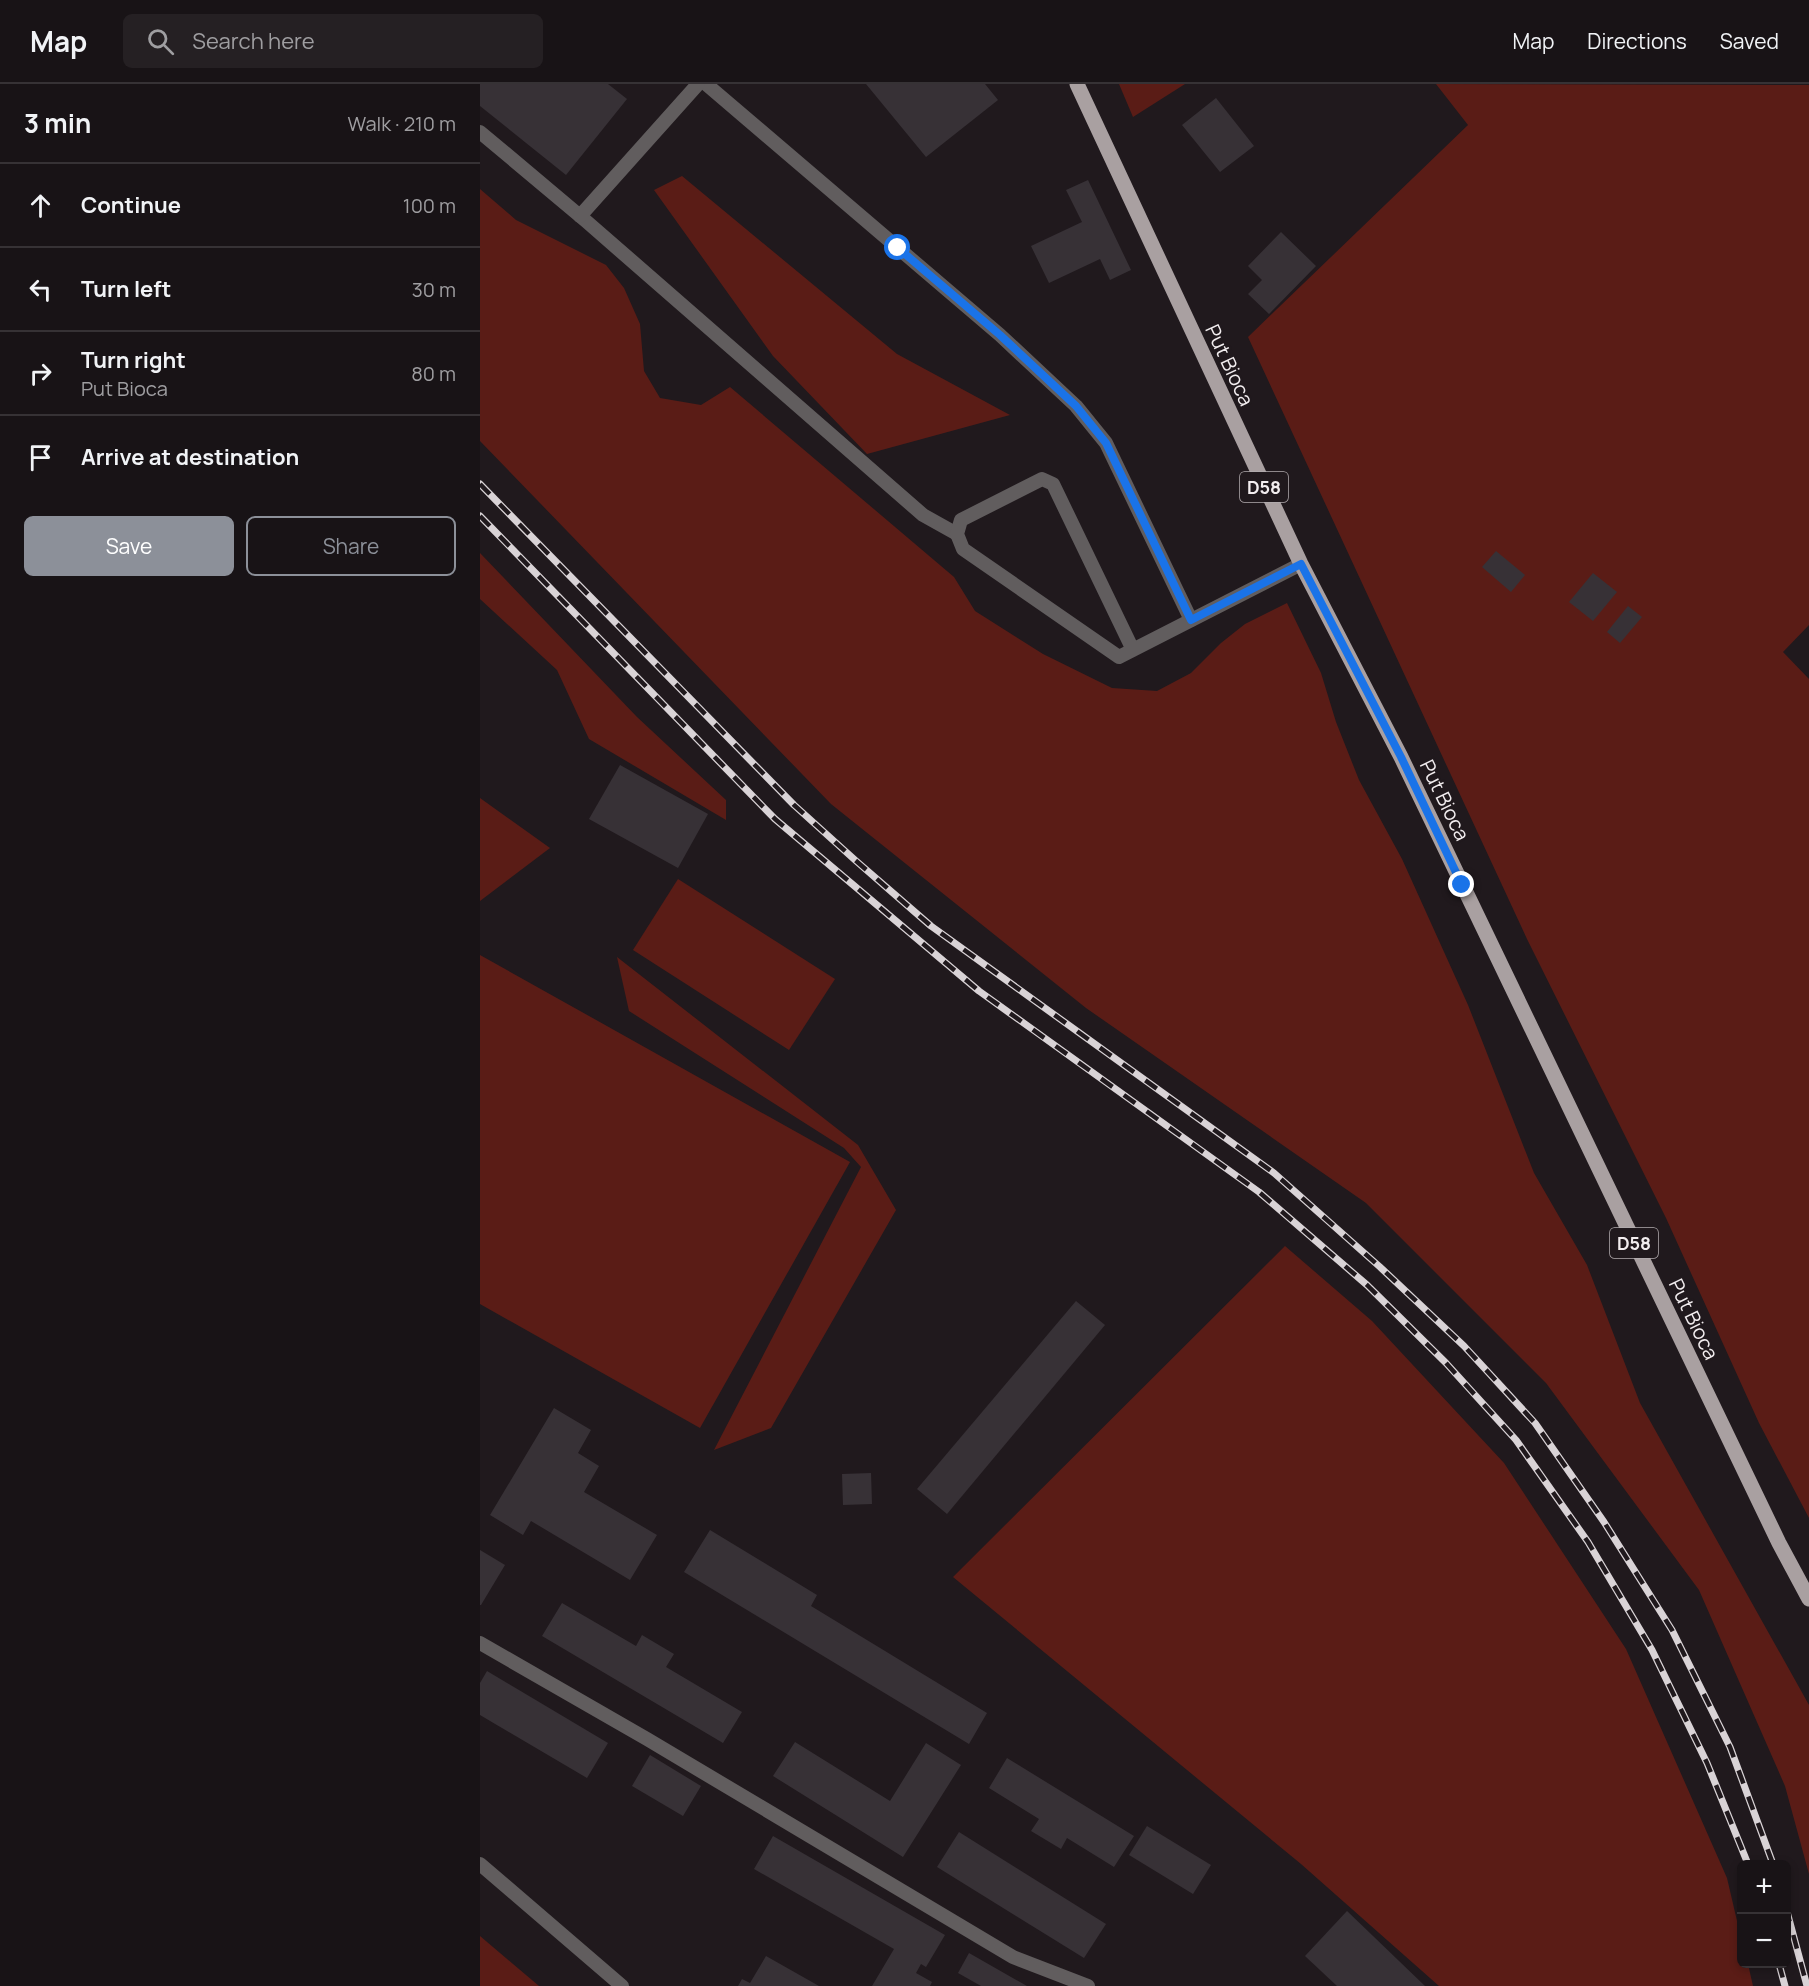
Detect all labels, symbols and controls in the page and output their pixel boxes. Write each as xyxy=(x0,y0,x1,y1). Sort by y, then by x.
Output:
search box xyxy=(123,14,543,68)
text: Map xyxy=(30,22,87,60)
icon: search xyxy=(144,25,177,58)
text: Search here xyxy=(192,26,315,56)
text: Map xyxy=(1513,27,1554,55)
text: Directions xyxy=(1587,27,1687,55)
text: Saved xyxy=(1720,27,1779,55)
text: 3 min xyxy=(24,105,91,141)
text: Walk · 210 m xyxy=(348,110,456,137)
icon: ahead xyxy=(24,189,57,222)
text: Continue xyxy=(81,190,181,220)
text: 100 m xyxy=(403,192,456,219)
route start xyxy=(884,234,910,260)
icon: left xyxy=(24,273,57,306)
text: Turn left xyxy=(81,274,171,304)
text: 30 m xyxy=(412,276,456,303)
street label: Put Bioca xyxy=(1199,320,1261,410)
text: Turn right xyxy=(81,345,186,375)
icon: right xyxy=(24,357,57,390)
text: 80 m xyxy=(411,360,456,387)
text: Put Bioca xyxy=(81,375,168,402)
icon: arrive xyxy=(24,441,57,474)
text: Arrive at destination xyxy=(81,442,299,472)
road number: D58 xyxy=(1240,472,1288,502)
button: Save xyxy=(24,516,234,576)
button: Share xyxy=(246,516,456,576)
street label: Put Bioca xyxy=(1414,755,1476,845)
route end xyxy=(1448,871,1474,897)
road number: D58 xyxy=(1610,1228,1658,1258)
street label: Put Bioca xyxy=(1663,1274,1725,1364)
map controls xyxy=(1737,1860,1791,1968)
button: + xyxy=(1737,1860,1791,1914)
button: − xyxy=(1737,1914,1791,1968)

